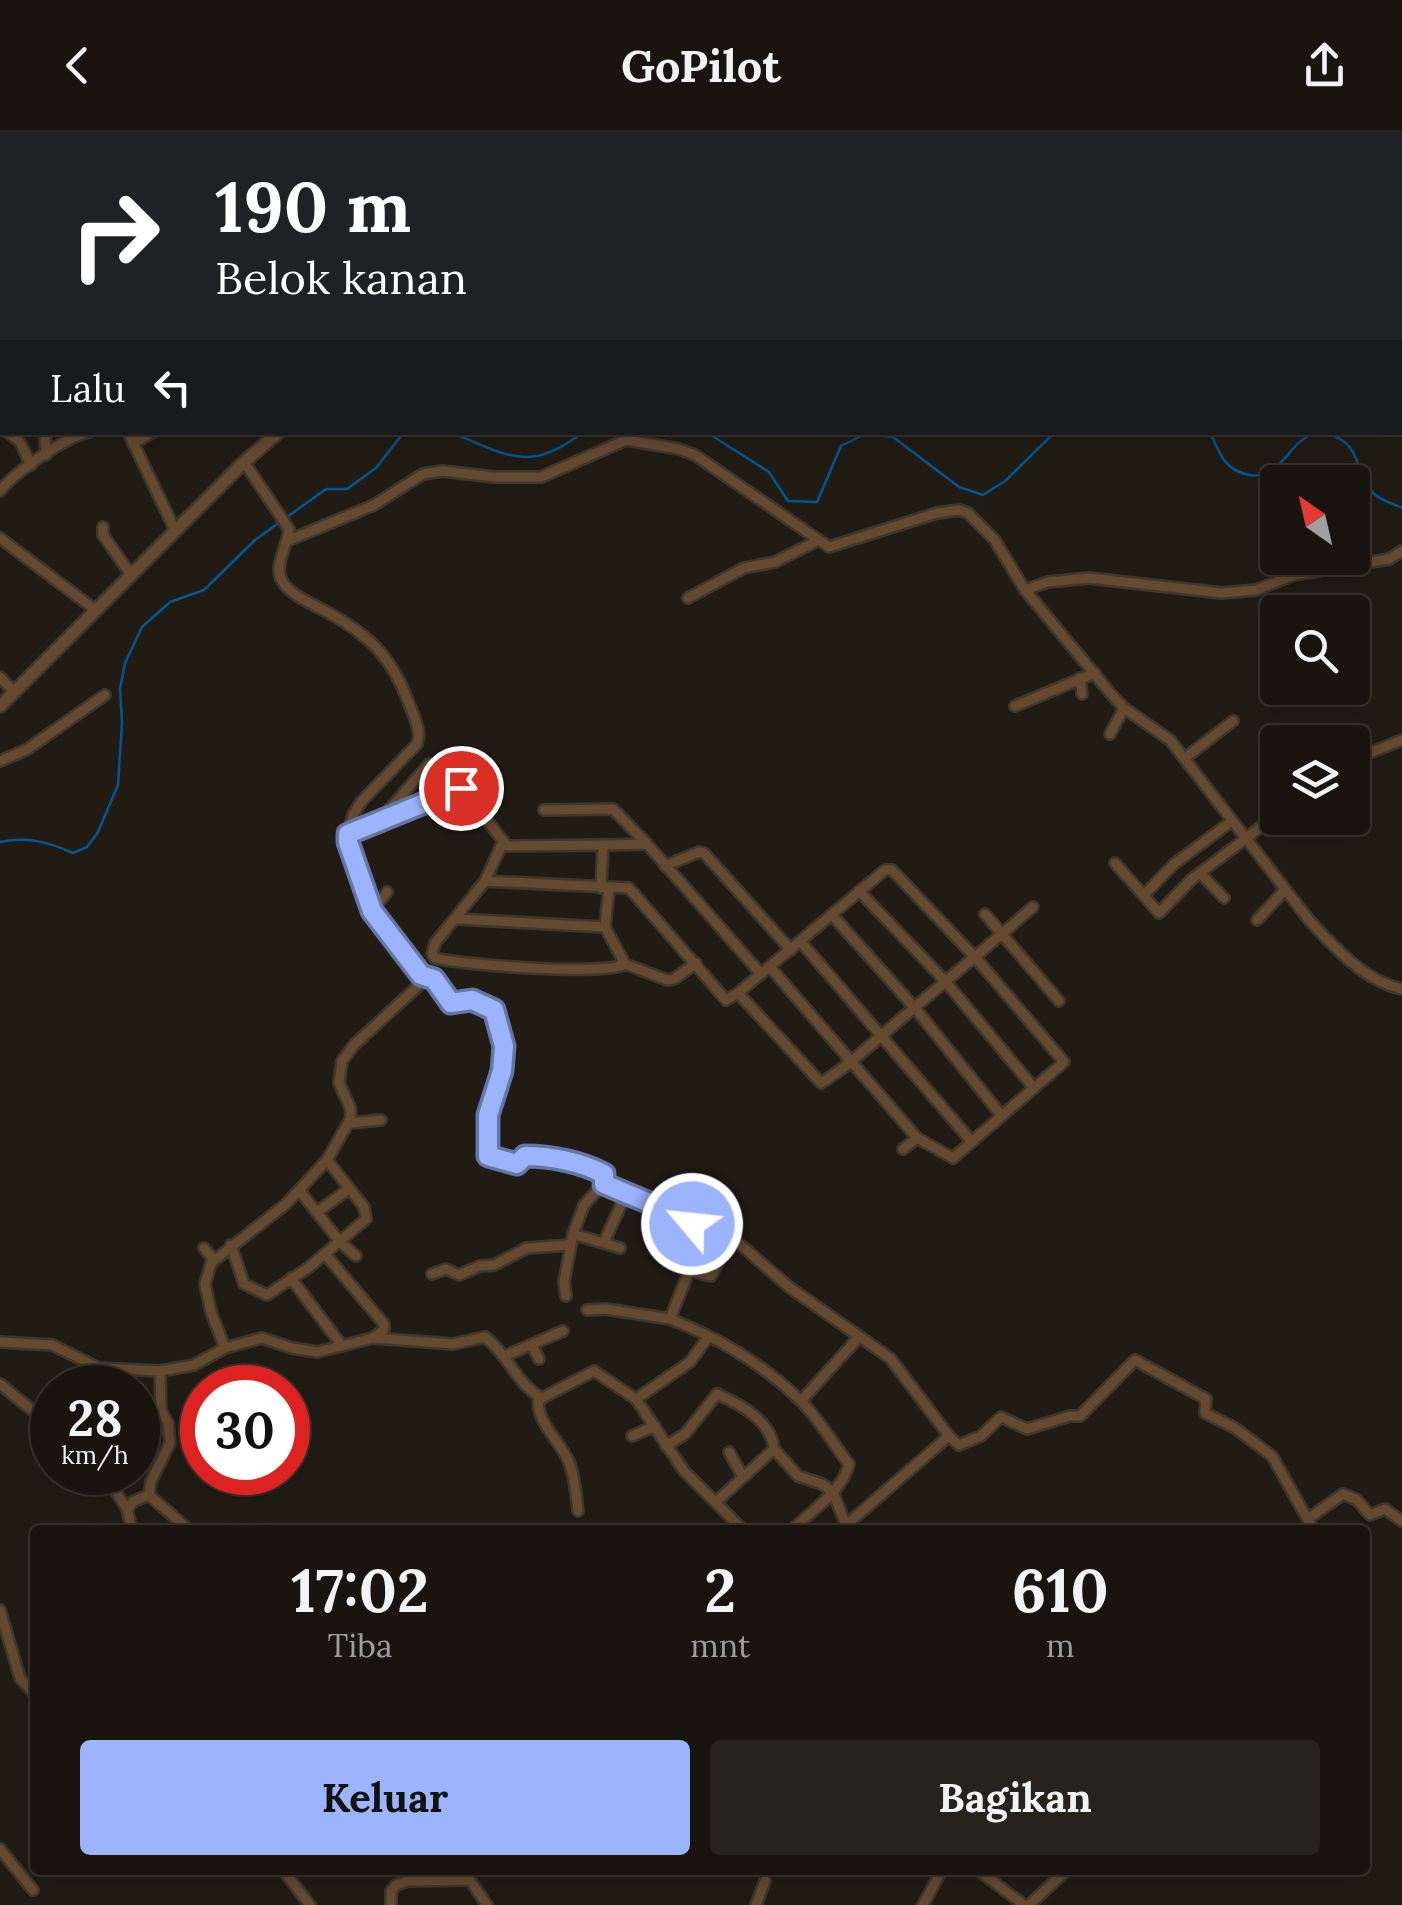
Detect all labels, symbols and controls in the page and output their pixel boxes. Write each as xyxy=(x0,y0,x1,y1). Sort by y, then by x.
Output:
text: GoPilot xyxy=(621,37,781,94)
icon: back xyxy=(50,38,105,93)
icon: share xyxy=(1297,38,1352,93)
text: 190 m xyxy=(215,162,411,251)
icon: right xyxy=(50,170,180,300)
text: Belok kanan xyxy=(215,249,467,306)
icon: left xyxy=(145,360,200,415)
text: Lalu xyxy=(50,364,125,412)
north arrow xyxy=(1260,465,1370,575)
map controls xyxy=(1260,465,1370,835)
button: search xyxy=(1260,595,1370,705)
button: layers xyxy=(1260,725,1370,835)
pin xyxy=(419,746,504,831)
icon: arrive xyxy=(434,761,489,816)
position arrow xyxy=(640,1172,744,1276)
speed limit sign: 30 xyxy=(180,1365,310,1495)
text: 28 xyxy=(67,1386,123,1450)
text: km/h xyxy=(61,1439,129,1471)
text: 17:02 xyxy=(291,1552,429,1628)
text: 2 xyxy=(704,1552,736,1628)
text: 610 xyxy=(1012,1552,1109,1628)
text: Tiba xyxy=(328,1625,392,1666)
text: mnt xyxy=(690,1625,750,1666)
text: m xyxy=(1046,1625,1074,1666)
button: Keluar xyxy=(80,1740,690,1855)
button: Bagikan xyxy=(710,1740,1320,1855)

